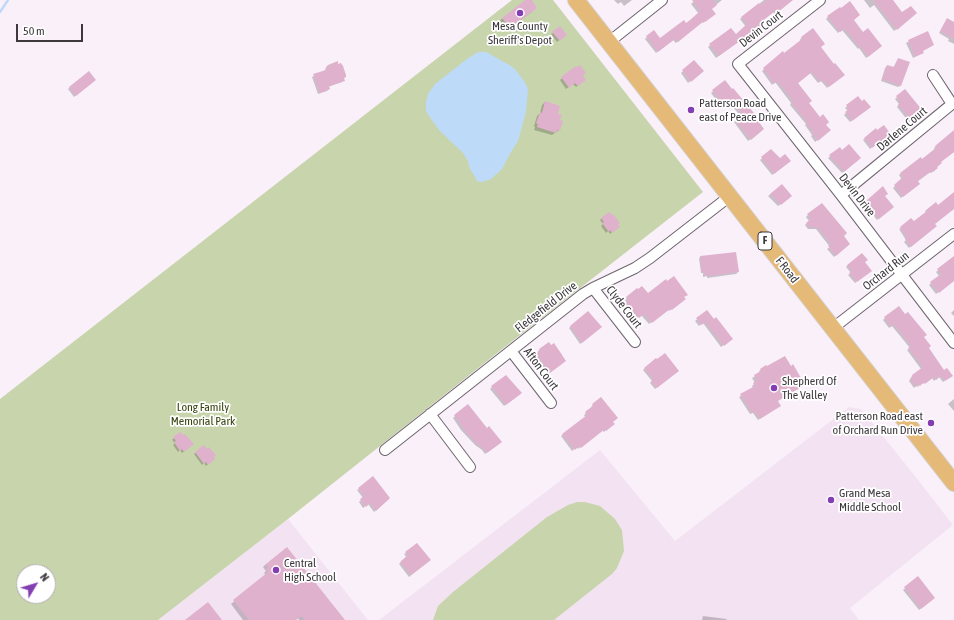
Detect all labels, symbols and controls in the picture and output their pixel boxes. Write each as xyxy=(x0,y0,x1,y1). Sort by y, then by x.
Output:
marker: Mesa County Sheriff's Depot xyxy=(515,8,525,18)
street label: Devin Court xyxy=(737,8,785,50)
scale bar xyxy=(18,16,85,42)
place label: Mesa County Sheriff's Depot xyxy=(488,19,552,47)
text: 50 m xyxy=(23,24,45,38)
place label: Patterson Road east of Peace Drive xyxy=(699,96,782,124)
street label: Darlene Court xyxy=(874,104,930,154)
marker: Patterson Road east of Peace Drive xyxy=(686,105,696,115)
street label: Devin Drive xyxy=(836,171,878,219)
road number: F xyxy=(758,232,772,250)
street label: Orchard Run xyxy=(860,248,912,294)
street label: F Road xyxy=(772,254,802,286)
street label: Fledgefield Drive xyxy=(512,278,580,336)
street label: Clyde Court xyxy=(603,283,645,331)
street label: Afton Court xyxy=(520,345,562,393)
place label: Shepherd Of The Valley xyxy=(782,374,836,402)
marker: Shepherd Of The Valley xyxy=(769,383,779,393)
park label: Long Family Memorial Park xyxy=(171,400,235,428)
place label: Patterson Road east of Orchard Run Drive xyxy=(833,409,923,437)
marker: Patterson Road east of Orchard Run Drive xyxy=(926,418,936,428)
place label: Grand Mesa Middle School xyxy=(839,486,901,514)
marker: Grand Mesa Middle School xyxy=(826,495,836,505)
place label: Central High School xyxy=(284,556,336,584)
north arrow xyxy=(16,564,56,604)
marker: Central High School xyxy=(271,565,281,575)
text: N xyxy=(38,571,51,583)

